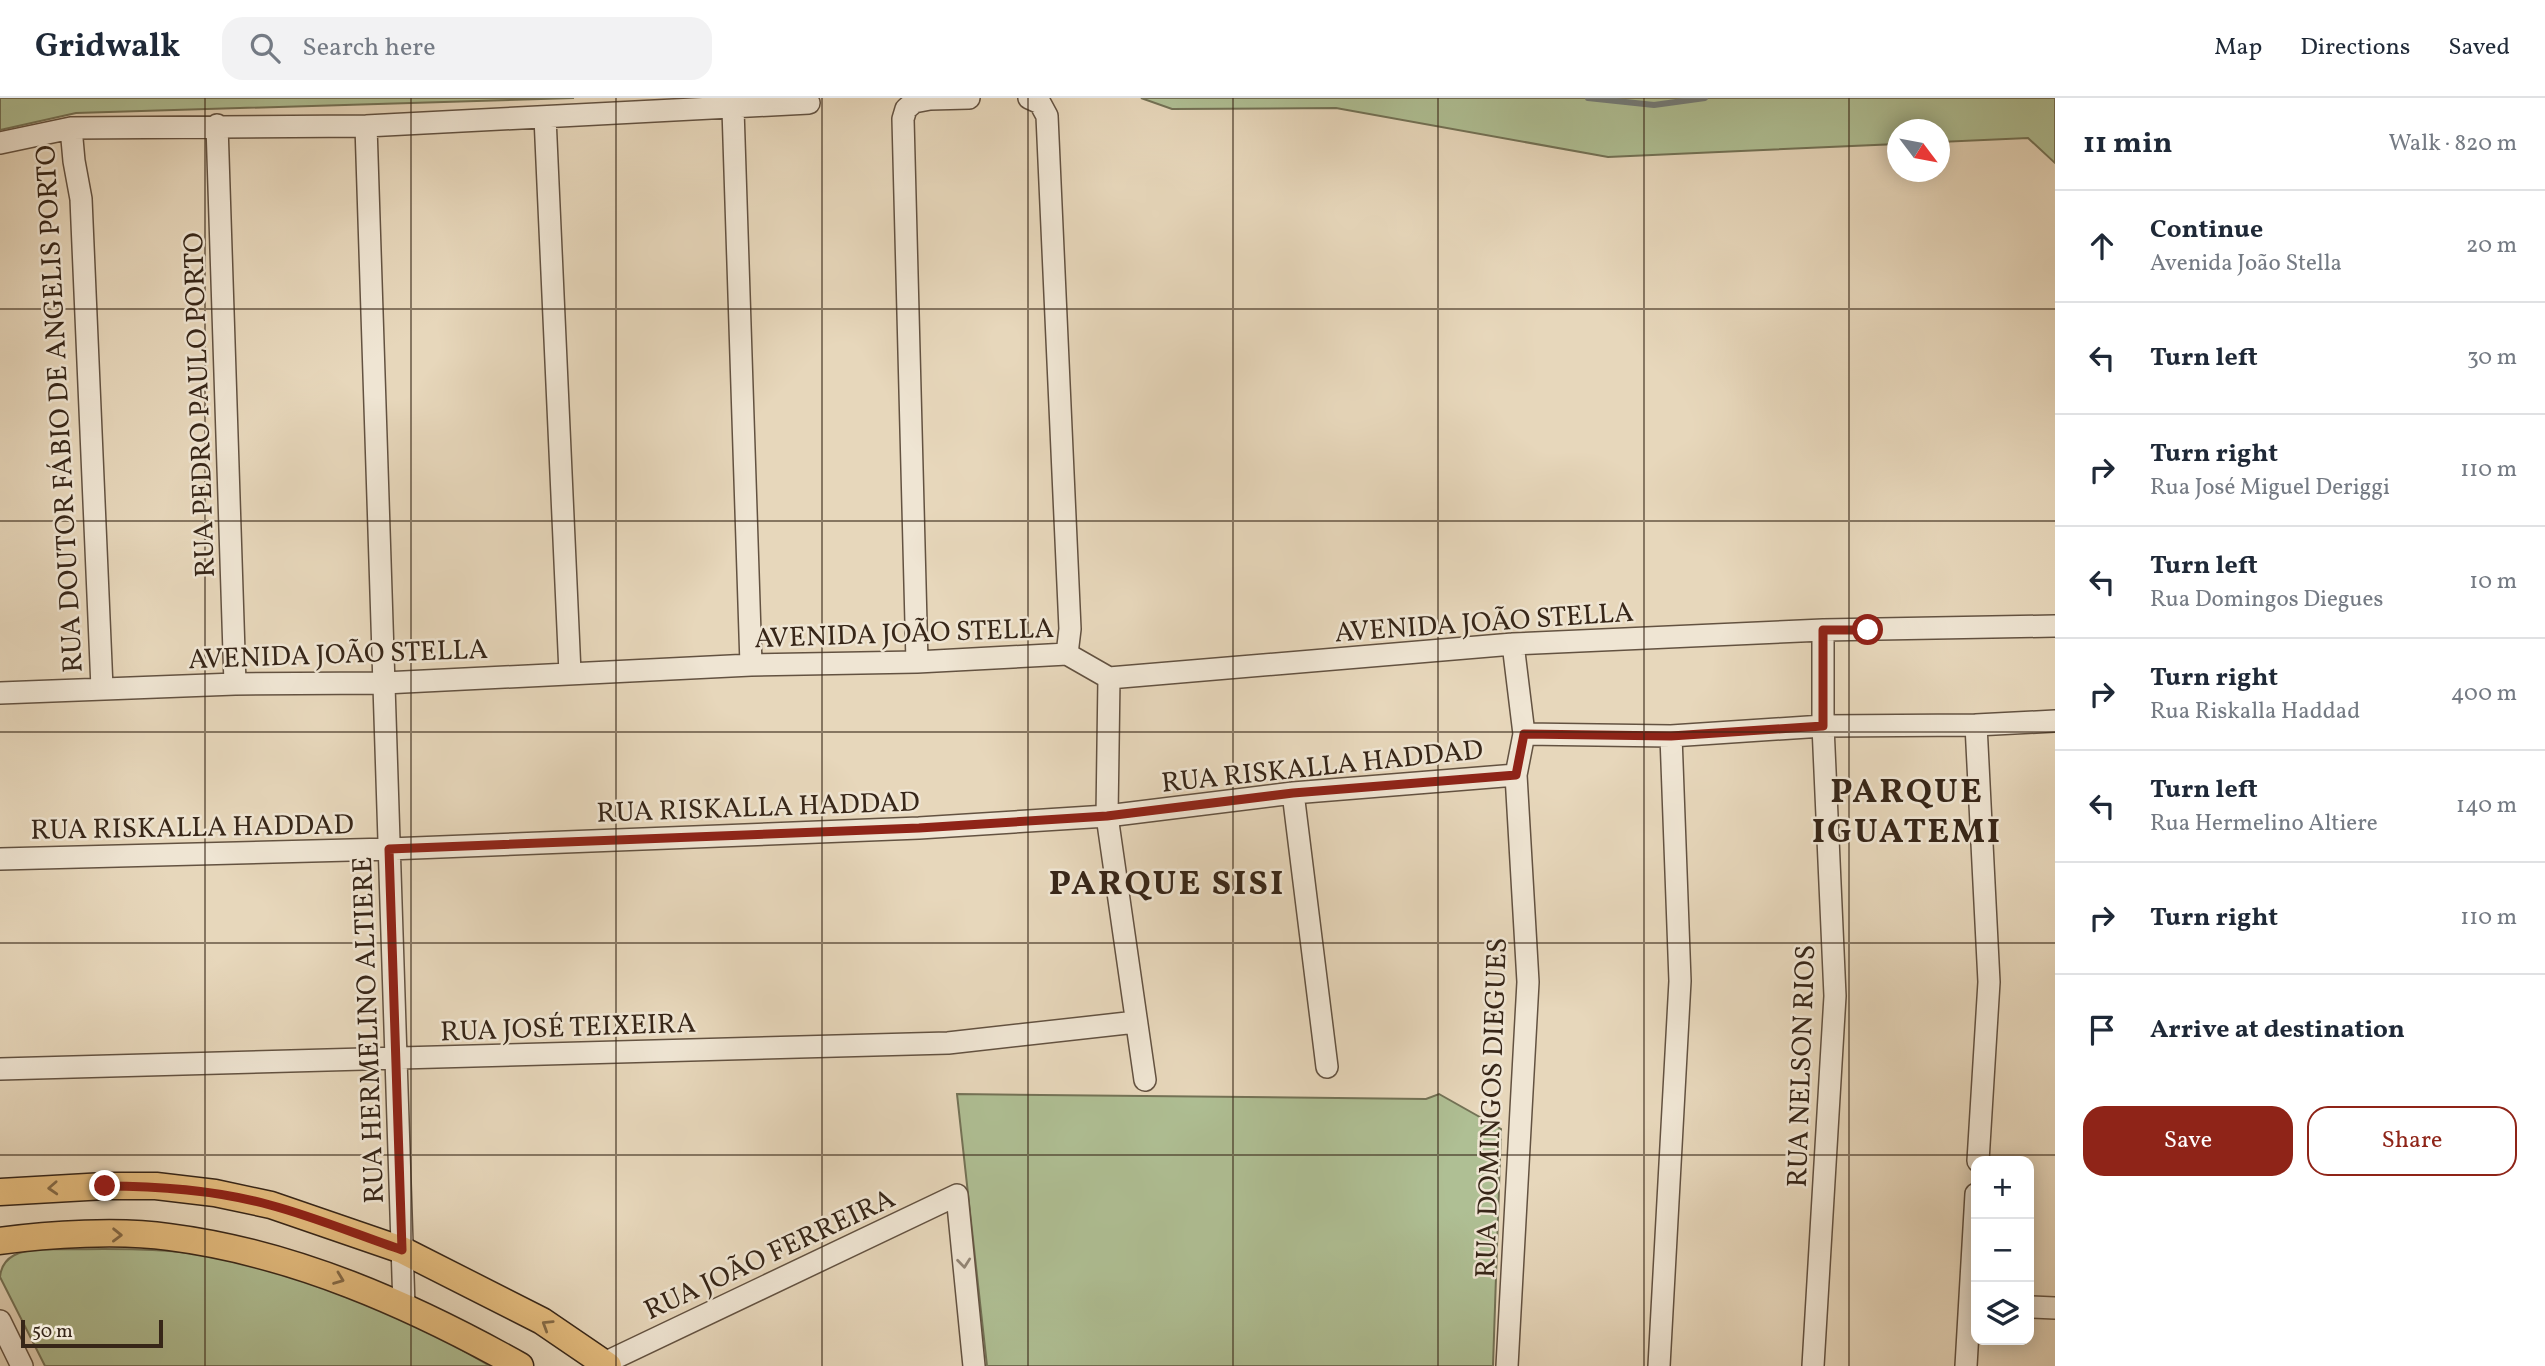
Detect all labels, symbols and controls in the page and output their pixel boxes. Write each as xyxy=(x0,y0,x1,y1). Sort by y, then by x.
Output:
search box xyxy=(222,17,712,80)
text: Gridwalk xyxy=(35,25,180,71)
icon: search xyxy=(246,29,284,67)
text: Search here xyxy=(302,30,436,66)
text: Map xyxy=(2214,31,2262,65)
text: Directions xyxy=(2300,31,2410,65)
text: Saved xyxy=(2448,31,2510,65)
north arrow xyxy=(1887,119,1950,182)
text: 11 min xyxy=(2083,123,2173,165)
text: Walk · 820 m xyxy=(2388,128,2517,160)
street label: RUA DOUTOR FÁBIO DE ANGELIS PORTO xyxy=(27,144,94,674)
text: Continue xyxy=(2150,212,2263,248)
icon: ahead xyxy=(2083,227,2121,265)
text: 20 m xyxy=(2466,230,2517,262)
street label: RUA PEDRO PAULO PORTO xyxy=(175,232,226,578)
text: Avenida João Stella xyxy=(2150,248,2342,280)
icon: left xyxy=(2083,339,2121,377)
text: Turn left xyxy=(2150,340,2258,376)
text: 30 m xyxy=(2467,342,2517,374)
text: Turn right xyxy=(2150,436,2278,472)
icon: right xyxy=(2083,451,2121,489)
text: 110 m xyxy=(2460,454,2517,486)
text: Rua José Miguel Deriggi xyxy=(2150,472,2390,504)
text: Turn left xyxy=(2150,548,2258,584)
icon: left xyxy=(2083,563,2121,601)
text: 10 m xyxy=(2469,566,2517,598)
text: Rua Domingos Diegues xyxy=(2150,584,2383,616)
street label: AVENIDA JOÃO STELLA xyxy=(1333,594,1635,653)
street label: AVENIDA JOÃO STELLA xyxy=(754,610,1055,659)
route start xyxy=(1852,614,1883,645)
street label: AVENIDA JOÃO STELLA xyxy=(188,631,489,680)
text: Turn right xyxy=(2150,660,2278,696)
icon: right xyxy=(2083,675,2121,713)
text: 400 m xyxy=(2451,678,2517,710)
text: Rua Riskalla Haddad xyxy=(2150,696,2360,728)
street label: RUA RISKALLA HADDAD xyxy=(1159,731,1485,804)
district label: PARQUE IGUATEMI xyxy=(1812,769,2002,857)
text: Turn left xyxy=(2150,772,2258,808)
street label: RUA RISKALLA HADDAD xyxy=(596,783,920,834)
icon: left xyxy=(2083,787,2121,825)
text: 140 m xyxy=(2456,790,2517,822)
street label: RUA RISKALLA HADDAD xyxy=(30,806,354,851)
text: Rua Hermelino Altiere xyxy=(2150,808,2378,840)
street label: RUA HERMELINO ALTIERE xyxy=(344,856,395,1204)
district label: PARQUE SISI xyxy=(1049,861,1285,909)
icon: right xyxy=(2083,899,2121,937)
text: Turn right xyxy=(2150,900,2278,936)
text: 110 m xyxy=(2460,902,2517,934)
street label: RUA DOMINGOS DIEGUES xyxy=(1467,937,1518,1279)
street label: RUA NELSON RIOS xyxy=(1779,944,1826,1188)
street label: RUA JOSÉ TEIXEIRA xyxy=(440,1005,697,1052)
icon: arrive xyxy=(2083,1011,2121,1049)
text: Arrive at destination xyxy=(2150,1012,2405,1048)
button: Save xyxy=(2083,1106,2293,1176)
button: Share xyxy=(2307,1106,2517,1176)
map controls xyxy=(1971,1156,2034,1345)
button: + xyxy=(1971,1156,2034,1219)
route end xyxy=(89,1170,120,1201)
one-way arrow xyxy=(47,1180,58,1195)
street label: RUA JOÃO FERREIRA xyxy=(638,1180,902,1331)
button: − xyxy=(1971,1219,2034,1282)
one-way arrow xyxy=(112,1227,123,1243)
one-way arrow xyxy=(956,1257,971,1268)
one-way arrow xyxy=(332,1271,344,1285)
button: layers xyxy=(1971,1282,2034,1345)
scale bar xyxy=(21,1317,163,1349)
text: 50 m xyxy=(32,1319,73,1345)
one-way arrow xyxy=(542,1320,555,1333)

